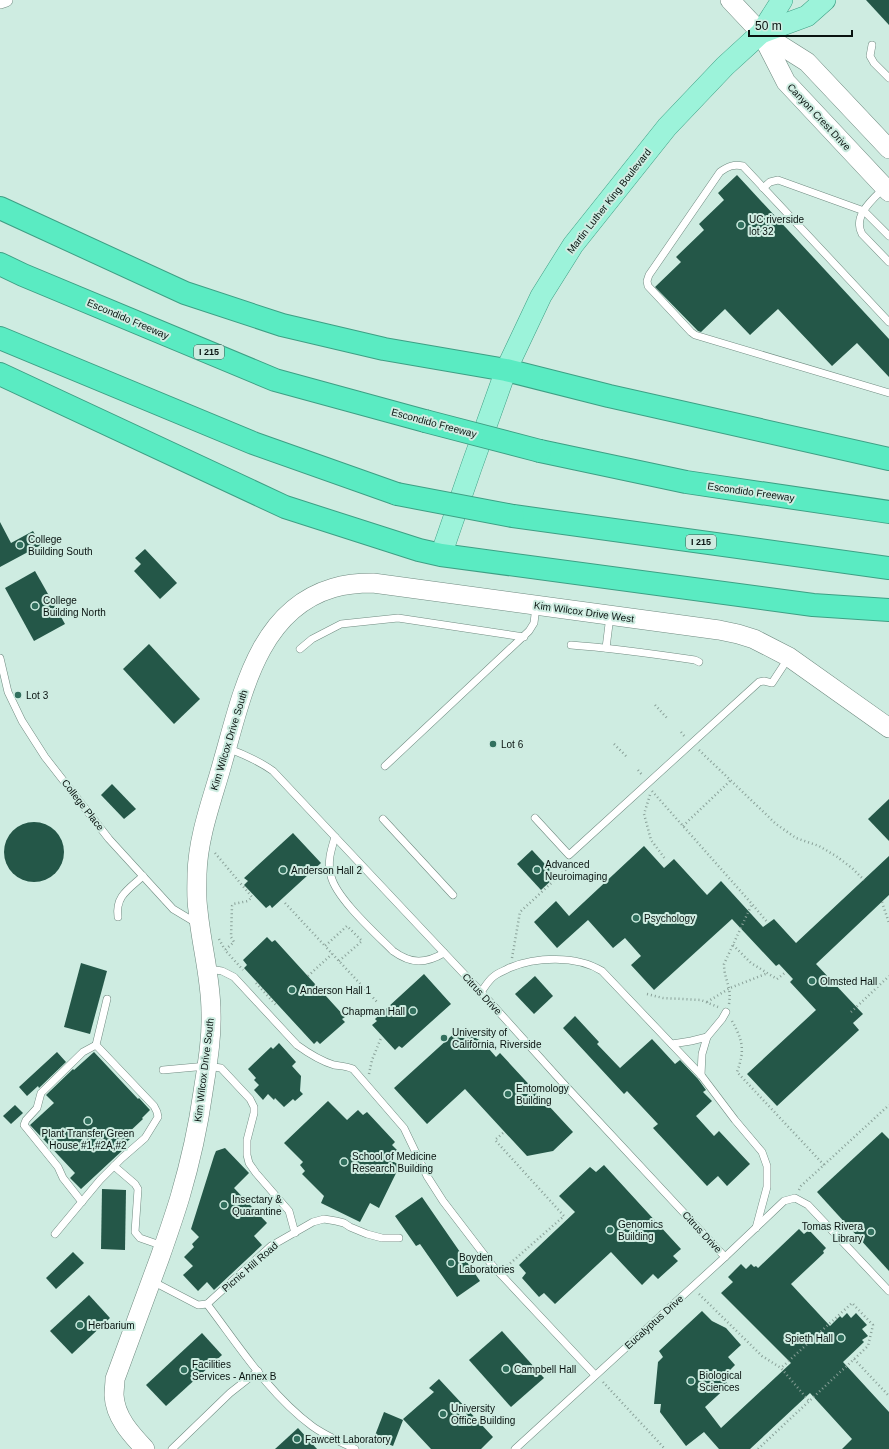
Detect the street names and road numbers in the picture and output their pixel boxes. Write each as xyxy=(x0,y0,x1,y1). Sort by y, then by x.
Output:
street label: Canyon Crest Drive xyxy=(785,81,853,153)
street label: Martin Luther King Boulevard xyxy=(565,147,653,255)
street label: Escondido Freeway xyxy=(85,297,171,341)
road number: I 215 xyxy=(194,345,224,359)
street label: Escondido Freeway xyxy=(390,406,478,440)
street label: Escondido Freeway xyxy=(707,480,795,504)
road number: I 215 xyxy=(686,535,716,549)
street label: Kim Wilcox Drive West xyxy=(533,600,635,625)
street label: Kim Wilcox Drive South xyxy=(208,688,250,792)
street label: College Place xyxy=(60,777,107,833)
street label: Citrus Drive xyxy=(460,971,504,1017)
street label: Kim Wilcox Drive South xyxy=(192,1017,216,1123)
street label: Citrus Drive xyxy=(680,1209,724,1255)
street label: Picnic Hill Road xyxy=(220,1240,280,1294)
street label: Eucalyptus Drive xyxy=(622,1293,686,1351)

